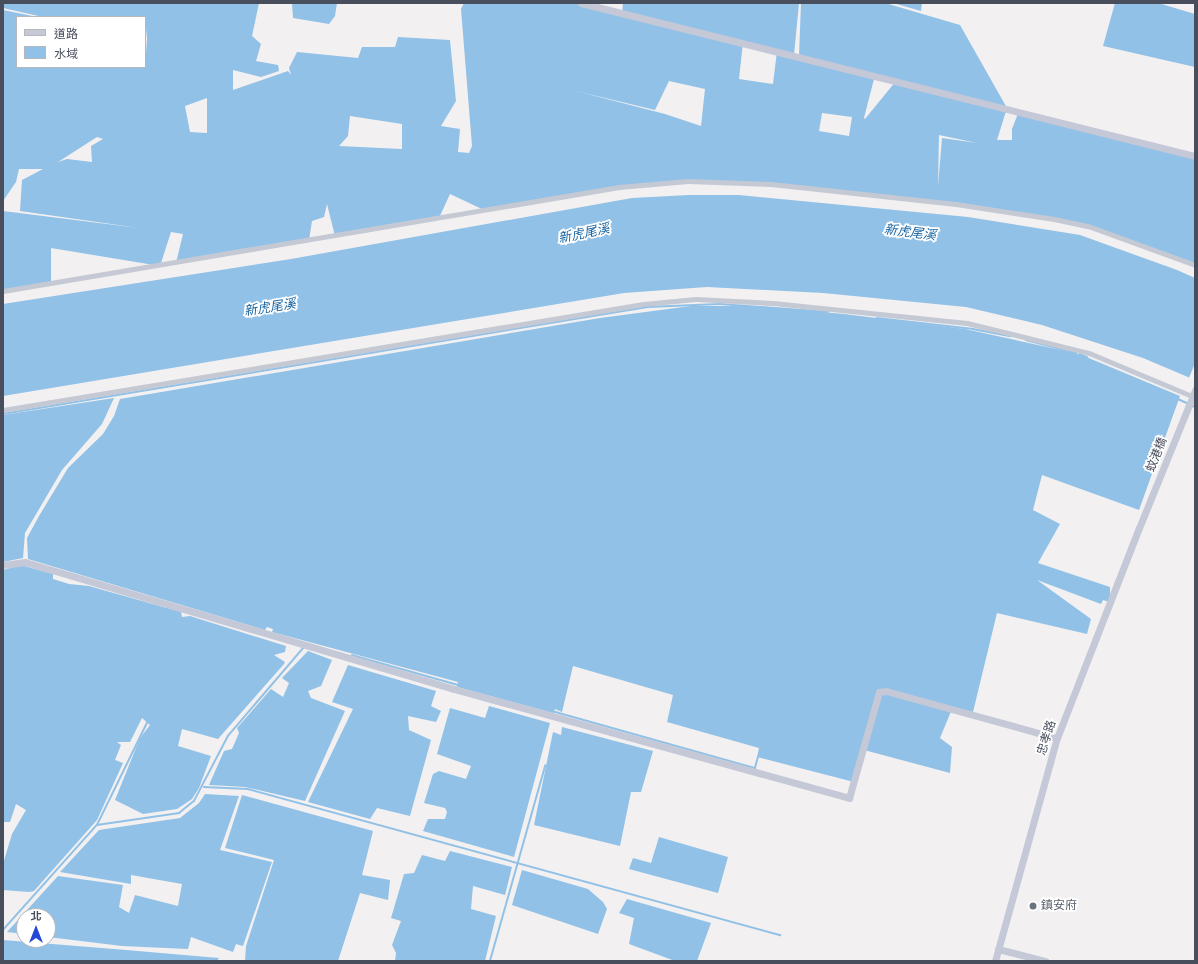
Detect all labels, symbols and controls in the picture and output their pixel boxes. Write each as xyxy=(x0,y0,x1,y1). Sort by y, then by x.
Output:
legend xyxy=(16,16,146,68)
text: 道路 xyxy=(54,27,78,41)
text: 水域 xyxy=(54,47,78,61)
water label: 新虎尾溪 xyxy=(557,221,611,247)
water label: 新虎尾溪 xyxy=(883,222,937,244)
water label: 新虎尾溪 xyxy=(243,296,297,320)
street label: 蚊港橋 xyxy=(1144,436,1170,474)
street label: 忠孝路 xyxy=(1035,719,1059,757)
place label: 鎮安府 xyxy=(1041,899,1077,913)
marker: 鎮安府 xyxy=(1028,901,1038,911)
north arrow xyxy=(16,908,56,948)
text: 北 xyxy=(31,910,42,923)

